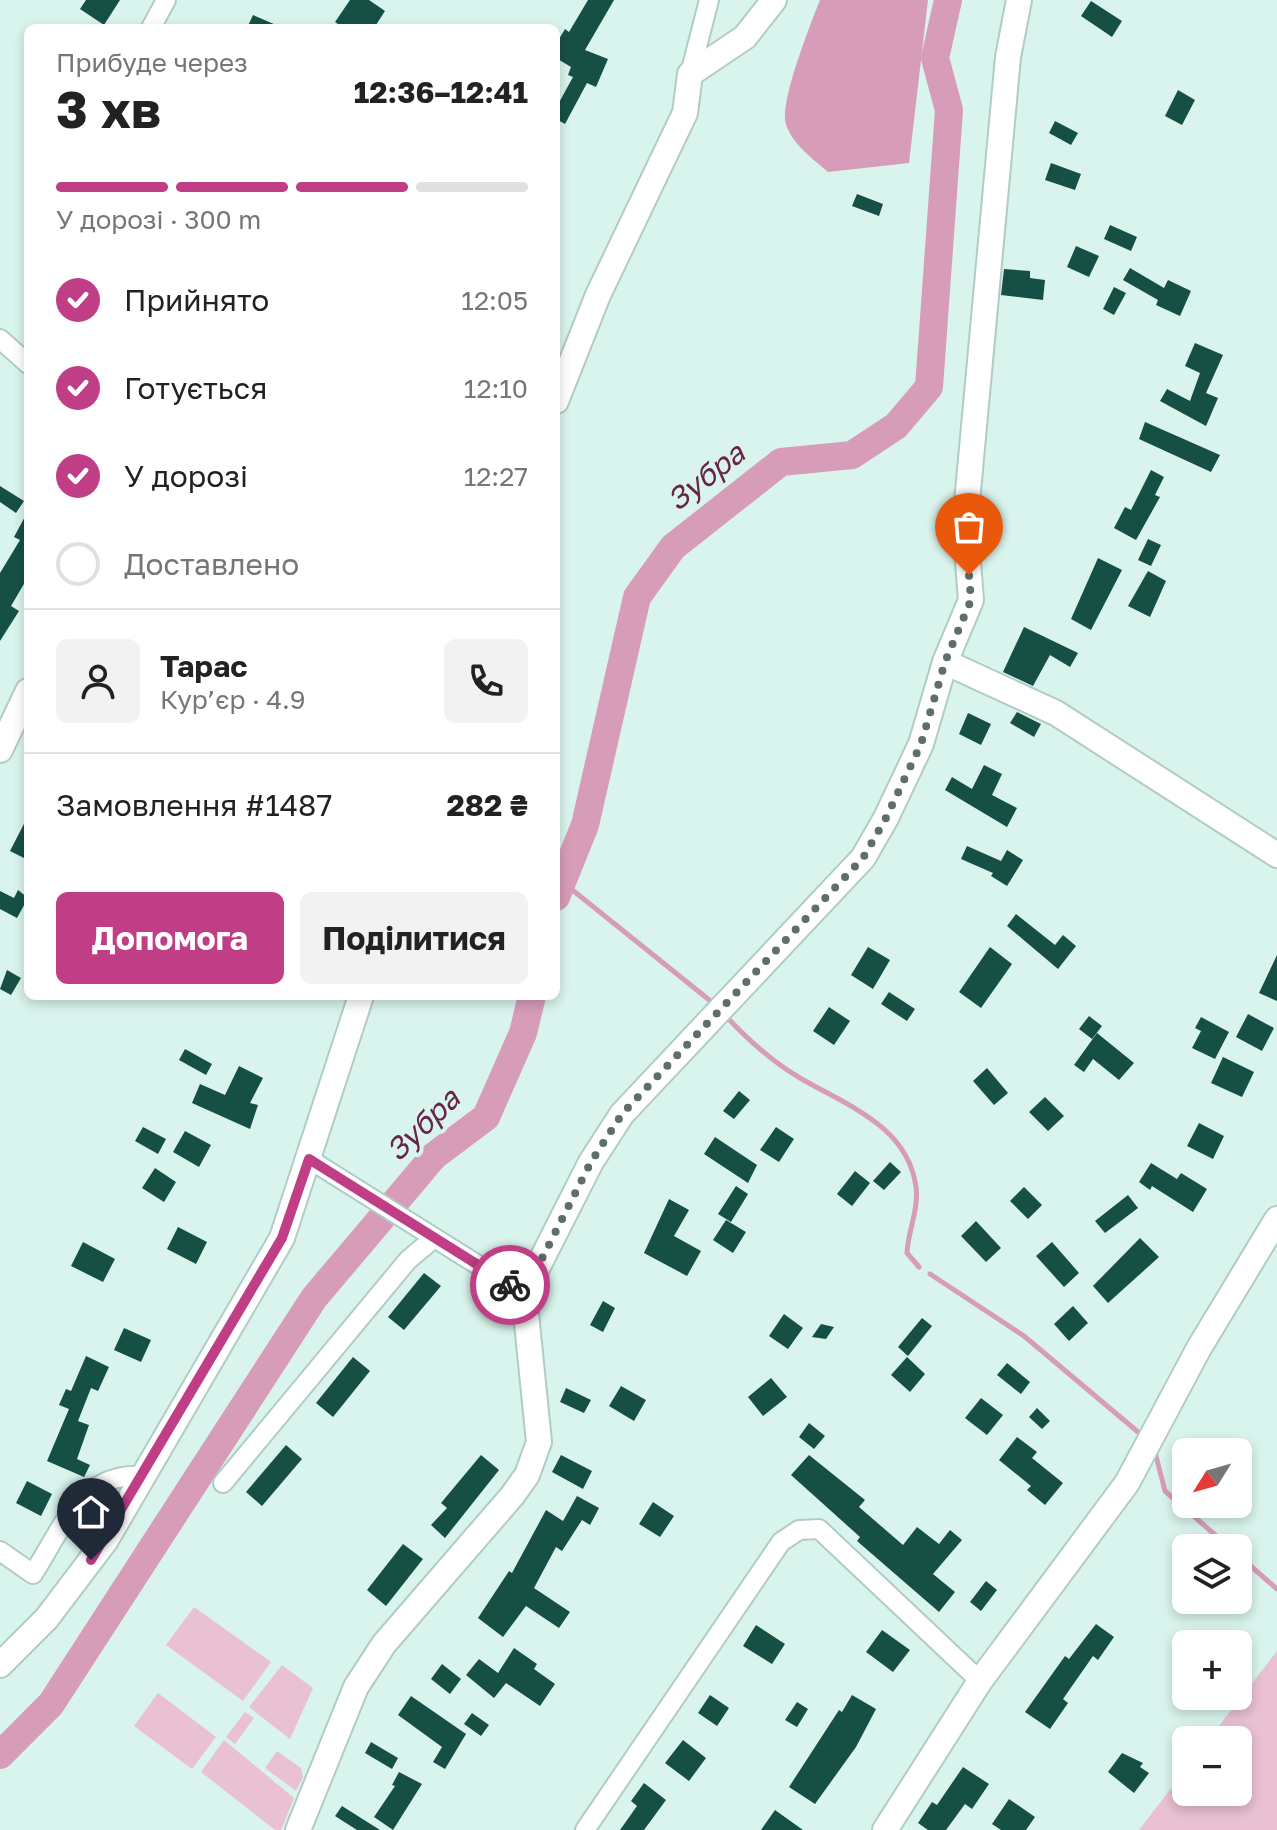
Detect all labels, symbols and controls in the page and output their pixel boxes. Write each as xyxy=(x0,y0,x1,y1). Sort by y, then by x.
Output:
text: Прибуде через xyxy=(56,47,248,78)
text: 12:36–12:41 xyxy=(354,74,528,110)
text: 3 хв xyxy=(56,77,161,139)
text: У дорозі · 300 m xyxy=(56,204,261,235)
icon: check xyxy=(56,278,100,322)
text: Прийнято xyxy=(124,282,269,318)
text: 12:05 xyxy=(461,285,528,316)
icon: check xyxy=(56,366,100,410)
text: Готується xyxy=(124,370,267,406)
text: 12:10 xyxy=(464,373,528,404)
water label: Зубра xyxy=(659,434,752,518)
icon: check xyxy=(56,454,100,498)
text: У дорозі xyxy=(124,458,248,494)
text: 12:27 xyxy=(464,461,528,492)
pin xyxy=(935,493,1003,575)
icon: bag xyxy=(947,505,991,549)
text: Доставлено xyxy=(124,546,299,582)
button: person xyxy=(56,639,140,723)
button: phone xyxy=(444,639,528,723)
text: Тарас xyxy=(160,648,248,684)
text: Кур’єр · 4.9 xyxy=(160,684,306,715)
text: Замовлення #1487 xyxy=(56,787,332,823)
text: 282 ₴ xyxy=(446,787,528,823)
button: Допомога xyxy=(56,892,284,984)
button: Поділитися xyxy=(300,892,528,984)
water label: Зубра xyxy=(378,1080,468,1168)
courier xyxy=(470,1245,550,1325)
icon: bike xyxy=(488,1263,532,1307)
north arrow xyxy=(1172,1438,1252,1518)
map controls xyxy=(1172,1438,1252,1806)
pin xyxy=(57,1478,125,1560)
icon: home xyxy=(69,1490,113,1534)
button: layers xyxy=(1172,1534,1252,1614)
button: + xyxy=(1172,1630,1252,1710)
button: − xyxy=(1172,1726,1252,1806)

